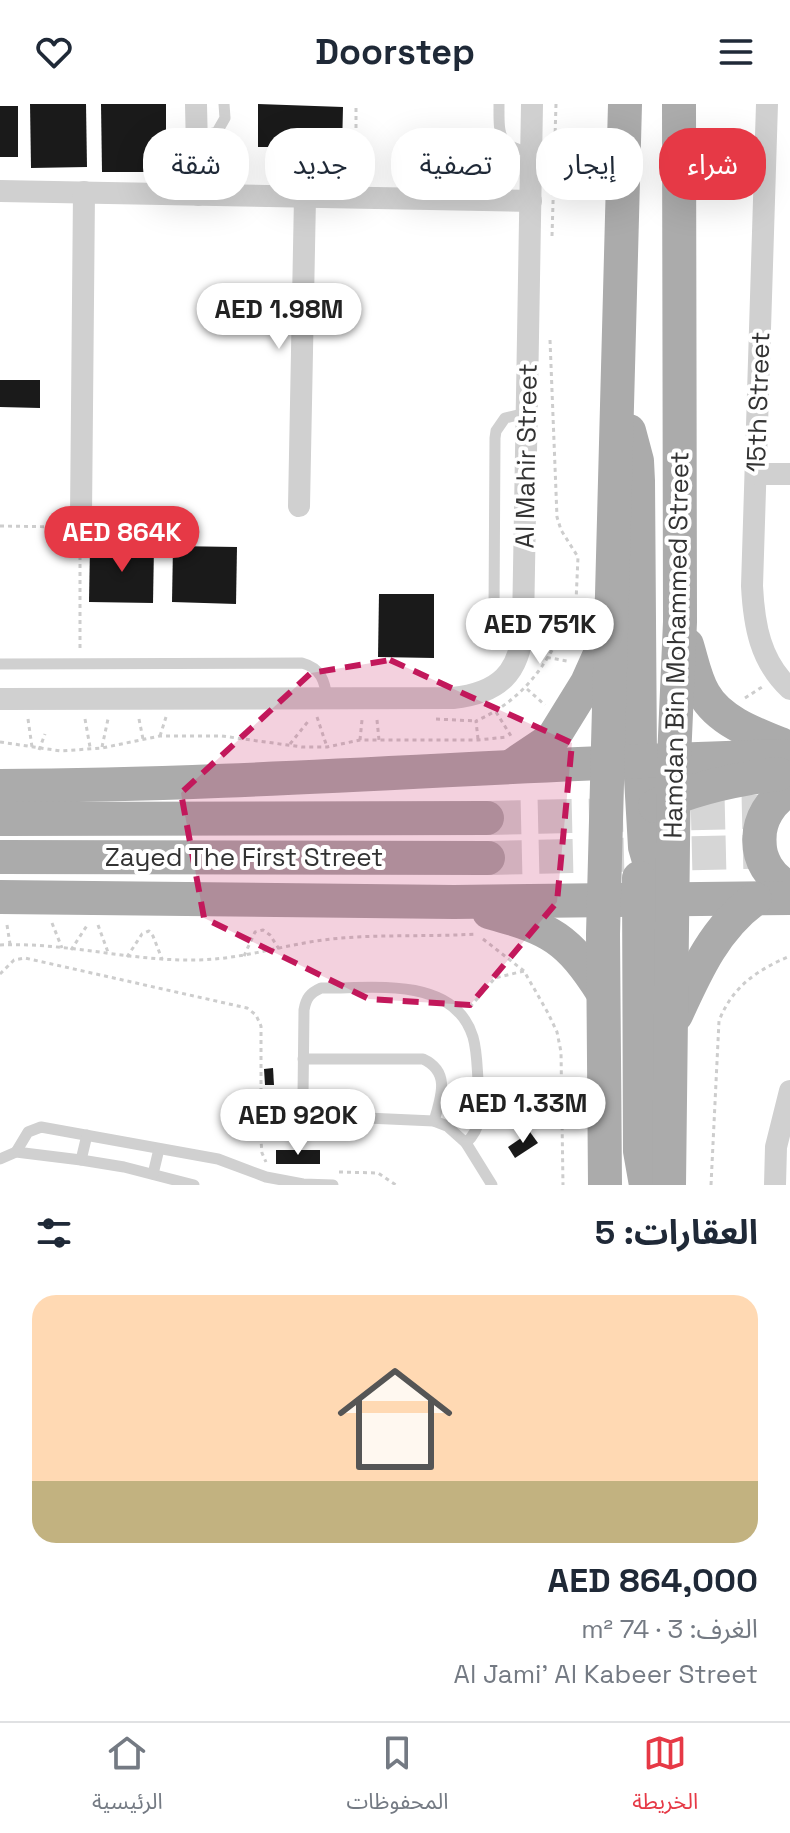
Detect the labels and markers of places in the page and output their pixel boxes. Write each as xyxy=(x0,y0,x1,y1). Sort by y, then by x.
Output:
pin: AED 1.98M xyxy=(187,283,371,351)
pin: AED 864K xyxy=(39,506,205,574)
pin: AED 751K xyxy=(457,598,623,666)
pin: AED 1.33M xyxy=(431,1077,615,1145)
pin: AED 920K xyxy=(215,1089,381,1157)

